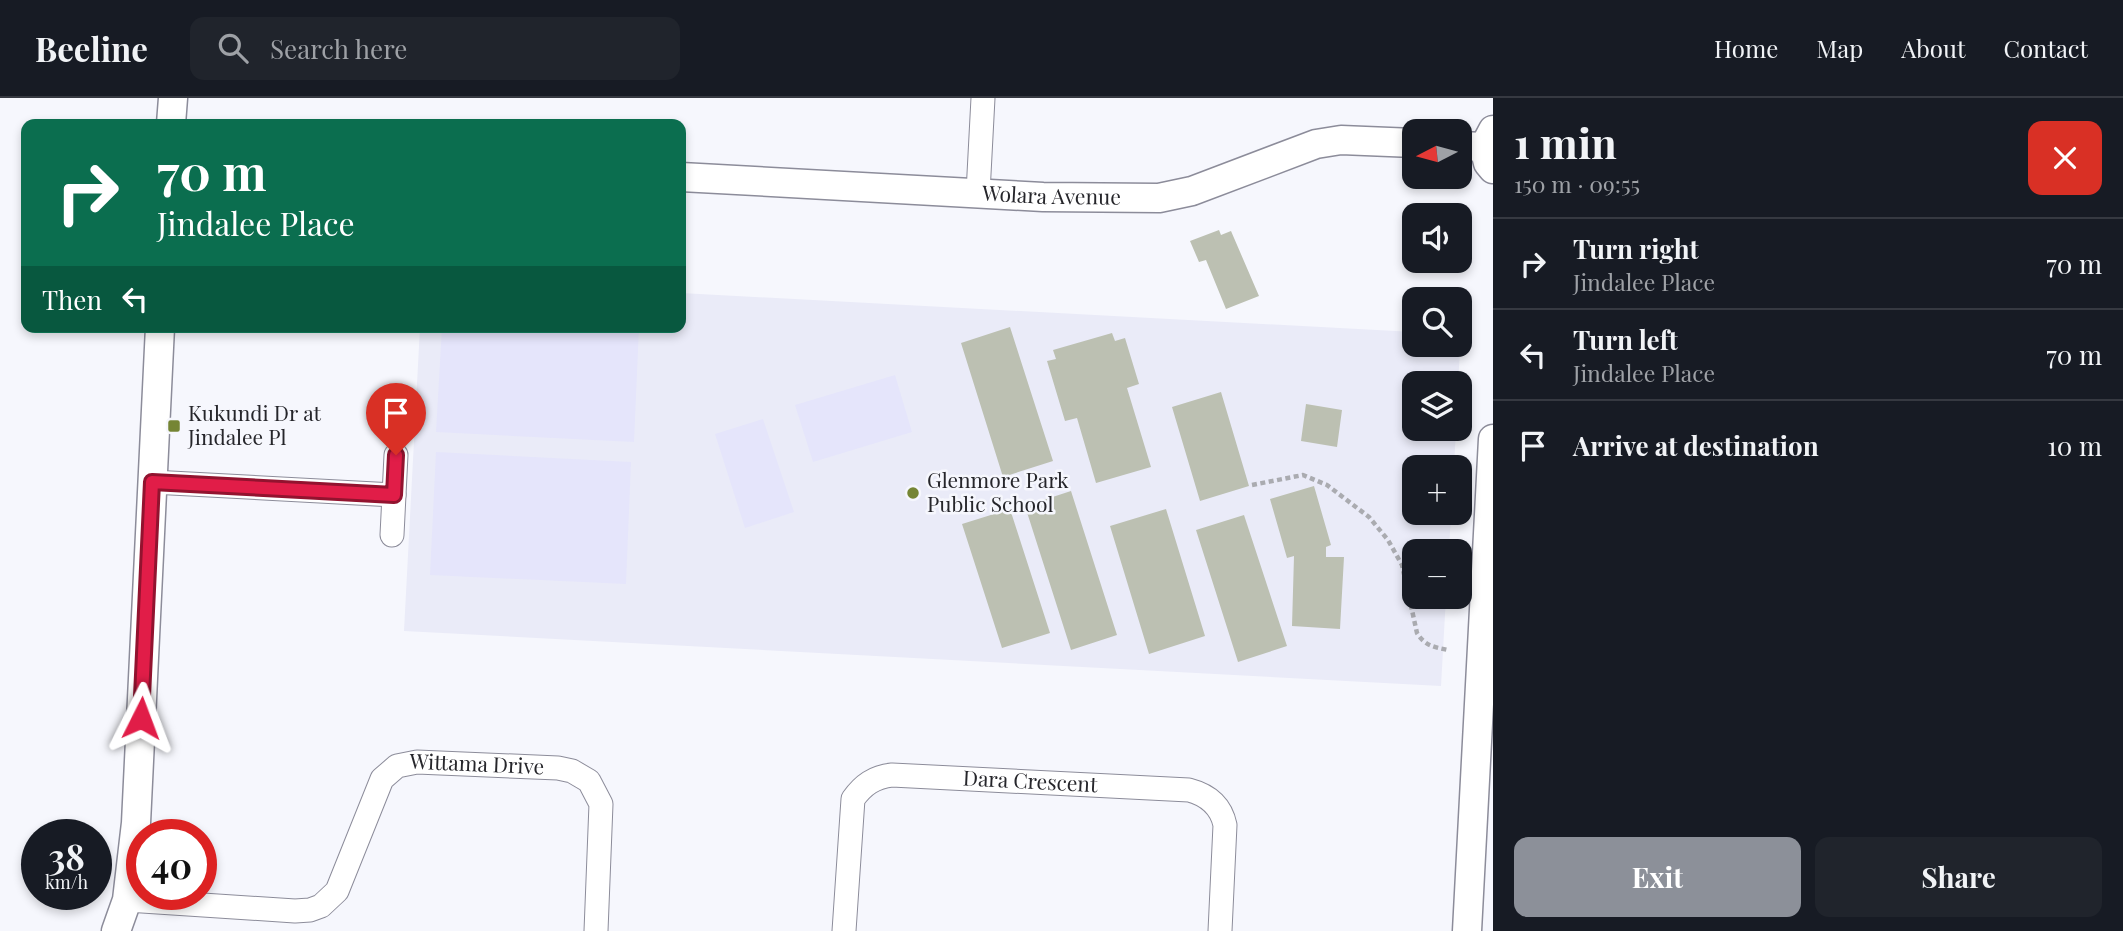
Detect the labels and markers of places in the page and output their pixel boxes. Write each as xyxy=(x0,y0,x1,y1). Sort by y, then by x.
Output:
pin xyxy=(366,383,426,455)
place label: Kukundi Dr at Jindalee Pl xyxy=(187,398,322,450)
marker: Kukundi Dr at Jindalee Pl xyxy=(166,418,182,434)
place label: Glenmore Park Public School xyxy=(927,465,1069,517)
marker: Glenmore Park Public School xyxy=(905,485,921,501)

